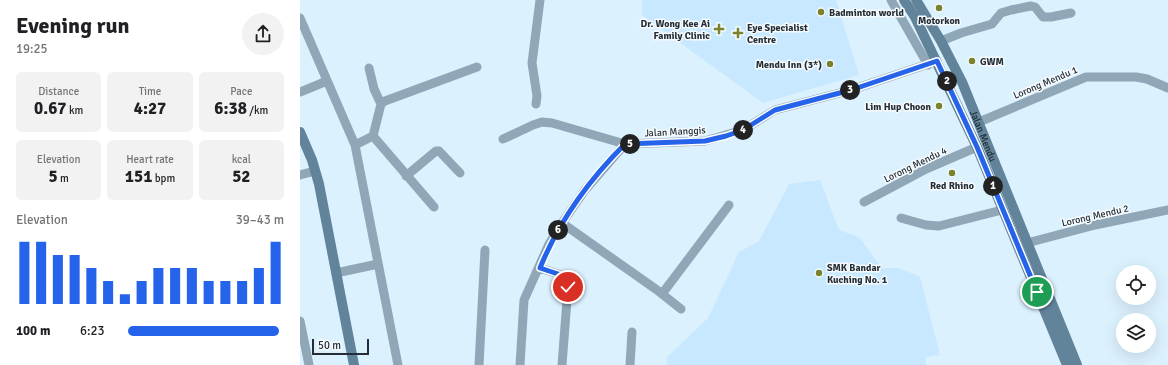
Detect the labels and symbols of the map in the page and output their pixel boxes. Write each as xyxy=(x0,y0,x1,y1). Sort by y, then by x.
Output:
marker: Motorkon xyxy=(934,3,944,13)
marker: Badminton world xyxy=(816,7,826,17)
place label: Badminton world xyxy=(829,7,904,19)
place label: Motorkon xyxy=(918,15,961,27)
place label: Dr. Wong Kee Ai Family Clinic xyxy=(640,18,710,42)
place label: Eye Specialist Centre xyxy=(747,22,808,46)
marker: Dr. Wong Kee Ai Family Clinic xyxy=(713,23,725,35)
marker: Eye Specialist Centre xyxy=(732,27,744,39)
marker: GWM xyxy=(967,56,977,66)
place label: GWM xyxy=(980,56,1004,68)
place label: Mendu Inn (3*) xyxy=(756,59,822,71)
marker: Mendu Inn (3*) xyxy=(825,59,835,69)
street label: Lorong Mendu 1 xyxy=(1011,64,1079,102)
pin: 2 xyxy=(937,71,957,91)
pin: 3 xyxy=(840,80,860,100)
place label: Lim Hup Choon xyxy=(865,101,932,113)
marker: Lim Hup Choon xyxy=(934,101,944,111)
street label: Jalan Mendu xyxy=(967,109,999,163)
pin: 4 xyxy=(733,120,753,140)
street label: Jalan Manggis xyxy=(644,124,707,140)
pin: 5 xyxy=(620,134,640,154)
street label: Lorong Mendu 4 xyxy=(882,144,949,185)
marker: Red Rhino xyxy=(947,168,957,178)
pin: 1 xyxy=(983,176,1003,196)
place label: Red Rhino xyxy=(930,180,974,192)
street label: Lorong Mendu 2 xyxy=(1060,202,1130,230)
pin: 6 xyxy=(548,220,568,240)
place label: SMK Bandar Kuching No. 1 xyxy=(827,262,888,286)
marker: SMK Bandar Kuching No. 1 xyxy=(814,268,824,278)
pin xyxy=(551,270,585,304)
pin xyxy=(1020,275,1054,309)
scale bar xyxy=(312,337,369,356)

